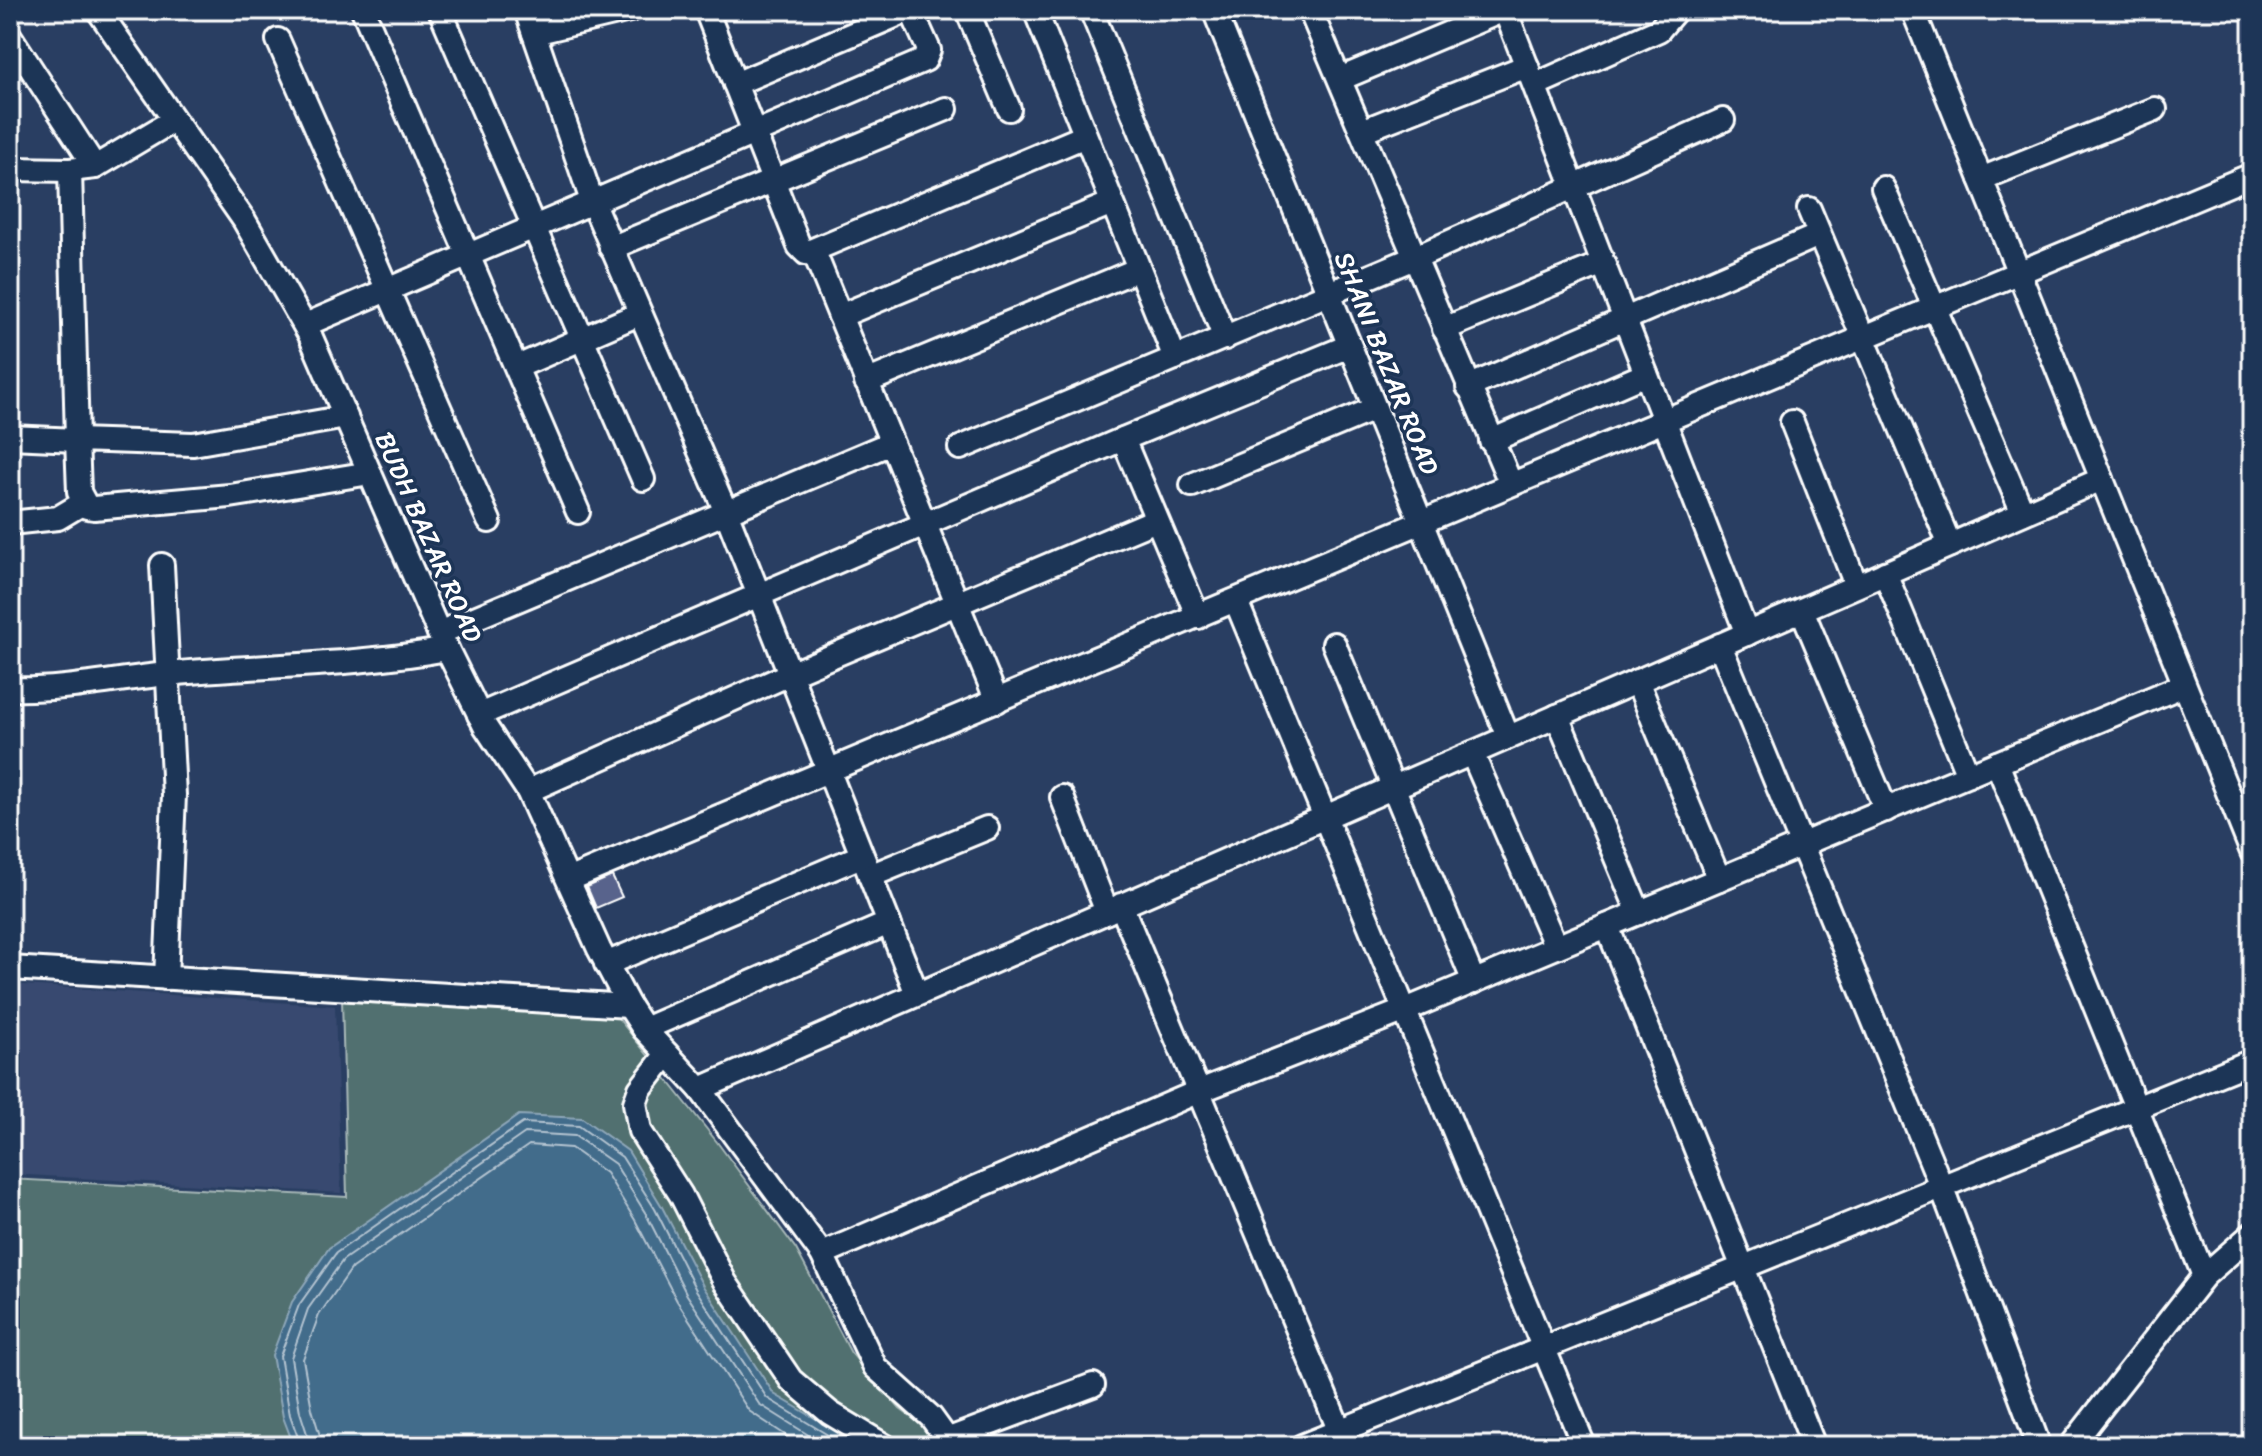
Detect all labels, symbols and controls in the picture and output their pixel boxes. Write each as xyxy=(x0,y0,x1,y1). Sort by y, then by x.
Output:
street label: SHANI BAZAR ROAD xyxy=(1321,244,1453,482)
street label: BUDH BAZAR ROAD xyxy=(362,424,496,650)

